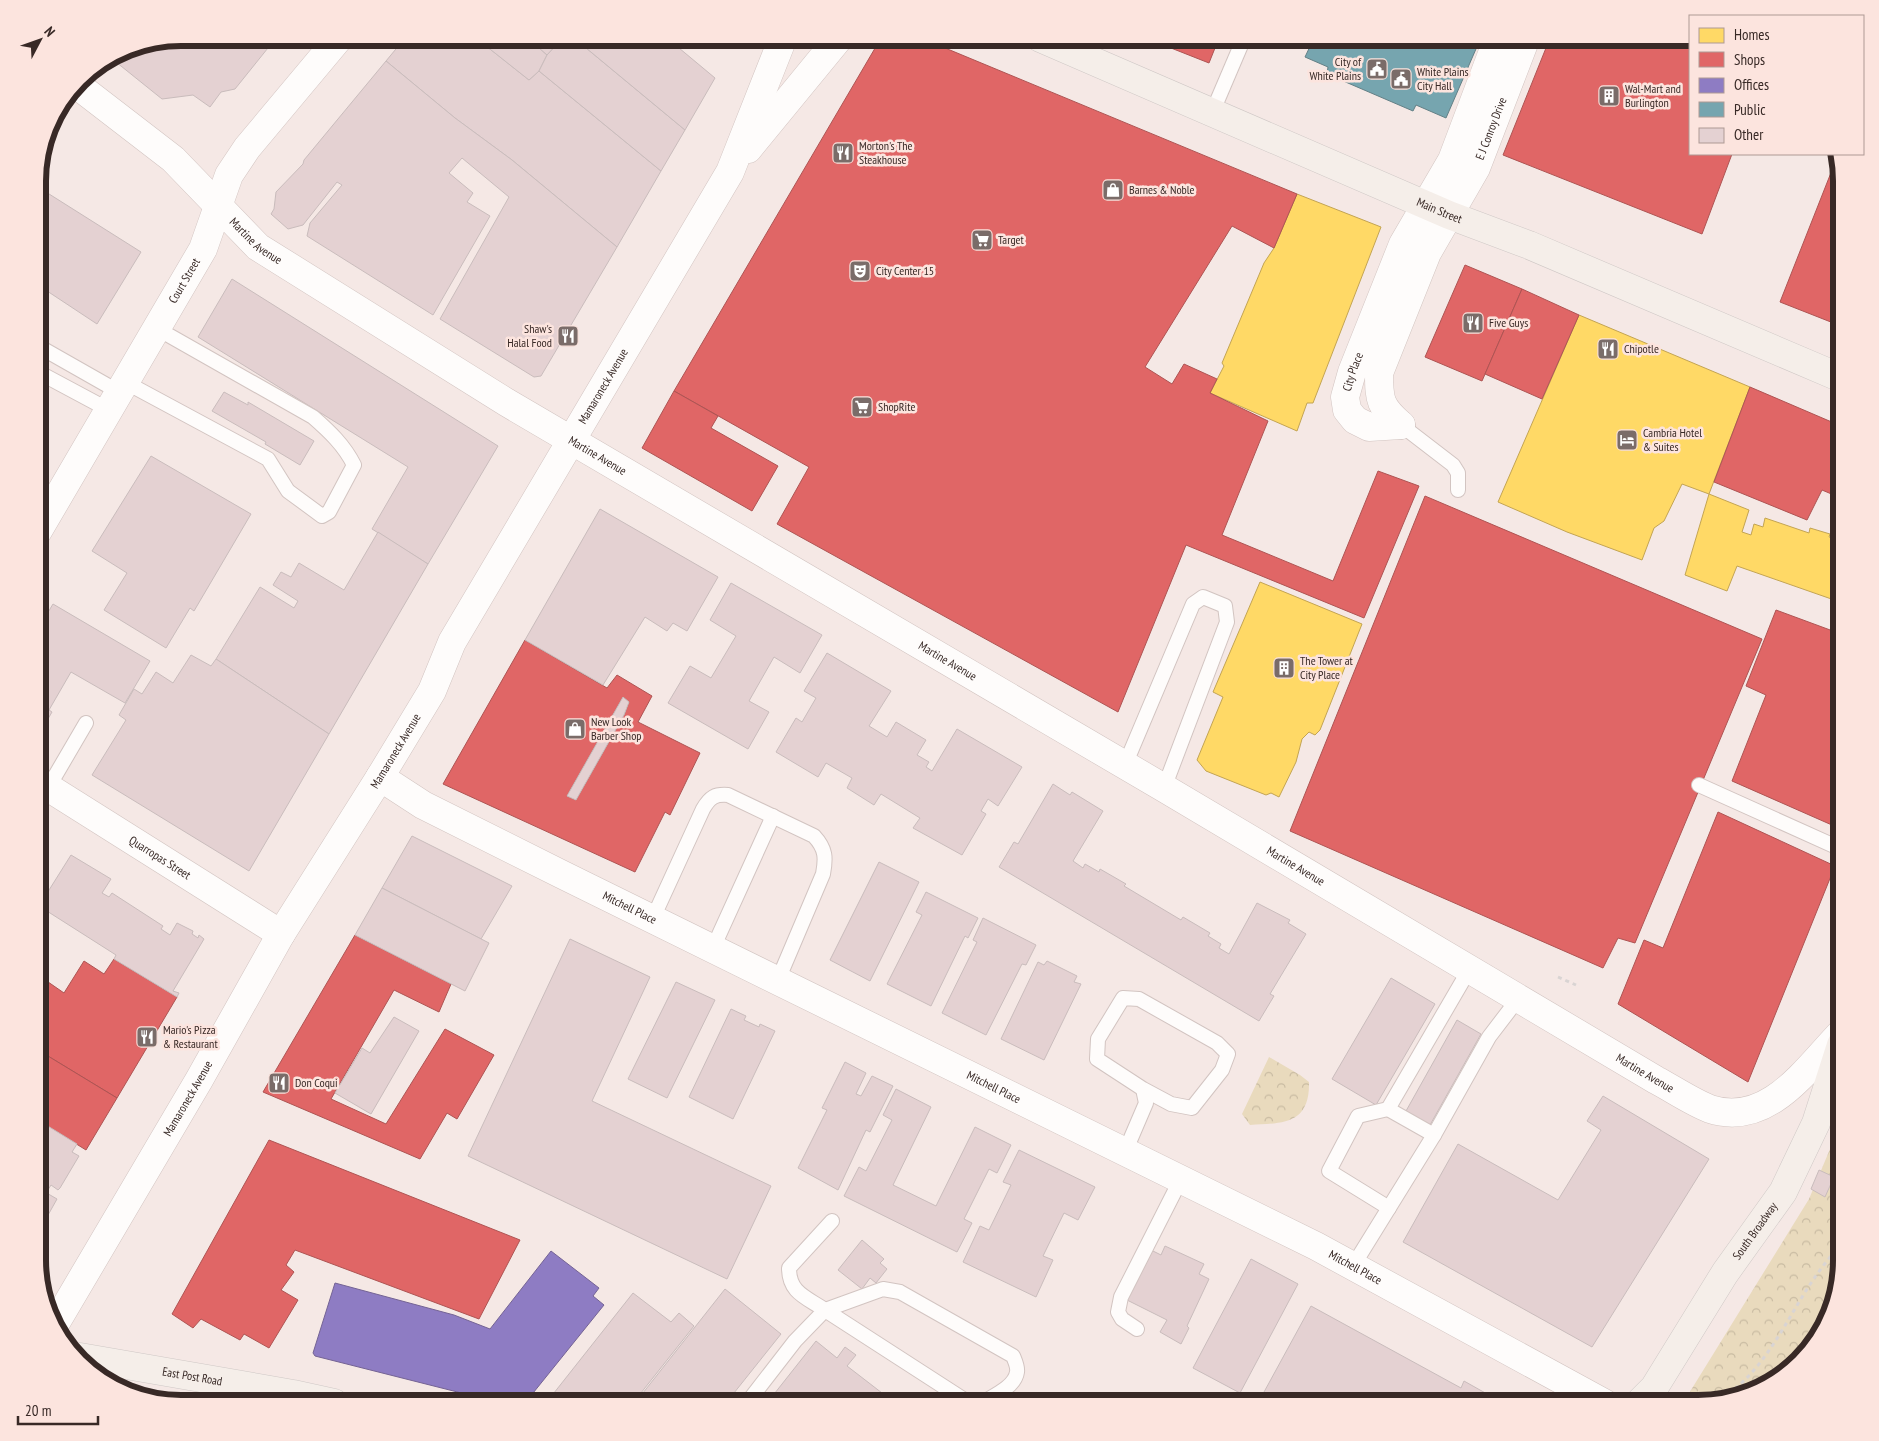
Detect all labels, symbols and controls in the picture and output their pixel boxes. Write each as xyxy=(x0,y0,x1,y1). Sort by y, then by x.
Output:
north arrow xyxy=(15,15,65,65)
legend xyxy=(1689,15,1864,155)
text: N xyxy=(41,23,59,40)
text: Homes xyxy=(1734,25,1770,44)
text: Shops xyxy=(1734,50,1765,69)
place label: City of White Plains xyxy=(1309,54,1362,83)
public building icon: City of White Plains xyxy=(1365,57,1389,81)
place label: White Plains City Hall xyxy=(1417,64,1469,93)
public building icon: White Plains City Hall xyxy=(1389,67,1413,91)
text: Offices xyxy=(1734,75,1769,94)
place label: Wal-Mart and Burlington xyxy=(1625,81,1681,110)
building icon: Wal-Mart and Burlington xyxy=(1597,84,1621,108)
street label: E J Conroy Drive xyxy=(1472,95,1509,162)
text: Public xyxy=(1734,100,1766,119)
text: Other xyxy=(1734,125,1764,144)
place label: Morton's The Steakhouse xyxy=(859,138,913,167)
restaurant icon: Morton's The Steakhouse xyxy=(831,141,855,165)
shop icon: Barnes & Noble xyxy=(1101,178,1125,202)
place label: Barnes & Noble xyxy=(1129,182,1195,197)
street label: Main Street xyxy=(1414,194,1465,226)
street label: Martine Avenue xyxy=(227,214,285,267)
supermarket icon: Target xyxy=(970,228,994,252)
place label: Target xyxy=(998,232,1025,247)
street label: Court Street xyxy=(165,255,203,306)
theatre icon: City Center 15 xyxy=(848,259,872,283)
place label: City Center 15 xyxy=(876,263,934,278)
restaurant icon: Five Guys xyxy=(1461,311,1485,335)
place label: Five Guys xyxy=(1489,315,1528,330)
place label: Shaw's Halal Food xyxy=(507,321,552,350)
restaurant icon: Shaw's Halal Food xyxy=(556,324,580,348)
restaurant icon: Chipotle xyxy=(1596,337,1620,361)
place label: Chipotle xyxy=(1624,341,1659,356)
street label: Mamaroneck Avenue xyxy=(575,346,631,427)
street label: City Place xyxy=(1339,350,1366,393)
supermarket icon: ShopRite xyxy=(850,395,874,419)
place label: ShopRite xyxy=(878,399,915,414)
place label: Cambria Hotel & Suites xyxy=(1643,425,1702,454)
hotel icon: Cambria Hotel & Suites xyxy=(1615,428,1639,452)
street label: Martine Avenue xyxy=(566,432,629,478)
street label: Martine Avenue xyxy=(916,638,980,684)
place label: The Tower at City Place xyxy=(1300,653,1354,682)
building icon: The Tower at City Place xyxy=(1272,656,1296,680)
street label: Mamaroneck Avenue xyxy=(367,710,424,791)
place label: New Look Barber Shop xyxy=(591,714,642,743)
shop icon: New Look Barber Shop xyxy=(563,717,587,741)
street label: Quarropas Street xyxy=(127,832,194,883)
street label: Martine Avenue xyxy=(1264,843,1328,889)
street label: Mitchell Place xyxy=(600,888,659,927)
place label: Mario's Pizza & Restaurant xyxy=(163,1022,218,1051)
restaurant icon: Mario's Pizza & Restaurant xyxy=(135,1025,159,1049)
street label: Martine Avenue xyxy=(1613,1050,1677,1096)
street label: Mamaroneck Avenue xyxy=(160,1058,215,1139)
street label: Mitchell Place xyxy=(965,1067,1023,1106)
restaurant icon: Don Coqui xyxy=(267,1071,291,1095)
place label: Don Coqui xyxy=(295,1075,338,1090)
street label: South Broadway xyxy=(1729,1199,1781,1262)
street label: Mitchell Place xyxy=(1326,1246,1385,1288)
street label: East Post Road xyxy=(161,1363,224,1389)
scale bar xyxy=(18,1394,98,1426)
text: 20 m xyxy=(25,1401,51,1420)

